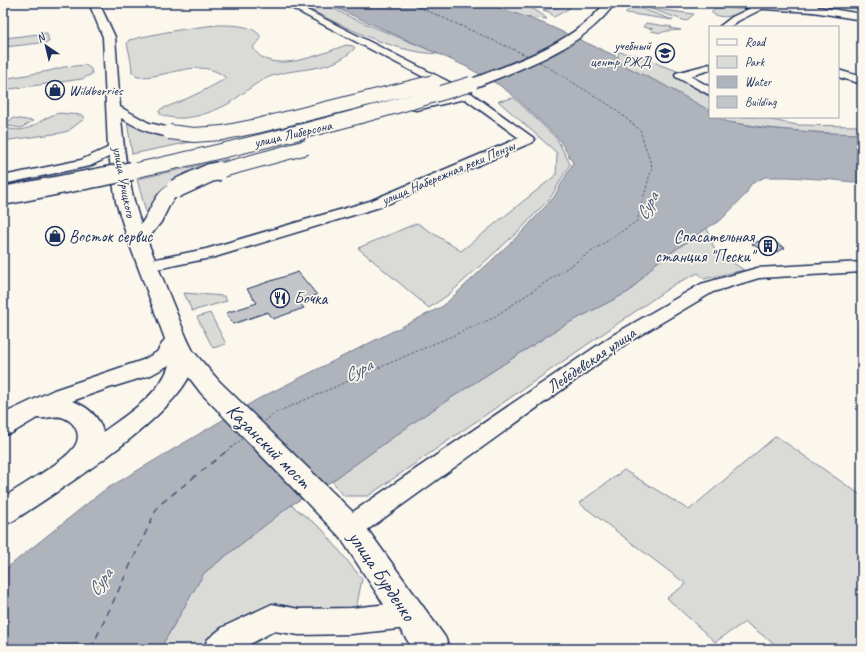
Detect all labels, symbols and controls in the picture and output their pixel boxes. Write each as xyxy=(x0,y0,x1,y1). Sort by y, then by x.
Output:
north arrow xyxy=(26,26,66,66)
legend xyxy=(709,26,839,118)
text: N xyxy=(33,29,49,45)
text: Road xyxy=(745,34,767,50)
place label: учебный центр РЖД xyxy=(590,37,653,70)
school or university icon: учебный центр РЖД xyxy=(654,42,676,64)
text: Park xyxy=(745,54,766,70)
text: Water xyxy=(745,74,773,90)
shop icon: Wildberries xyxy=(44,79,66,101)
place label: Wildberries xyxy=(69,82,124,99)
text: Building xyxy=(745,94,777,110)
street label: улица Либерсона xyxy=(251,117,335,151)
street label: улица Набережная реки Пензы xyxy=(378,137,519,209)
street label: улица Урицкого xyxy=(109,144,139,220)
water label: Сура xyxy=(631,187,664,224)
shop icon: Восток сервис xyxy=(44,225,66,247)
place label: Восток сервис xyxy=(69,226,153,247)
place label: Спасательная станция "Пески" xyxy=(655,226,758,267)
building icon: Спасательная станция "Пески" xyxy=(757,235,779,257)
restaurant icon: Бочка xyxy=(269,287,291,309)
place label: Бочка xyxy=(294,288,328,309)
street label: Лебедевская улица xyxy=(542,322,640,397)
water label: Сура xyxy=(340,353,377,386)
street label: Казанский мост xyxy=(220,398,317,495)
street label: улица Бурденко xyxy=(342,525,422,627)
water label: Сура xyxy=(83,563,118,600)

